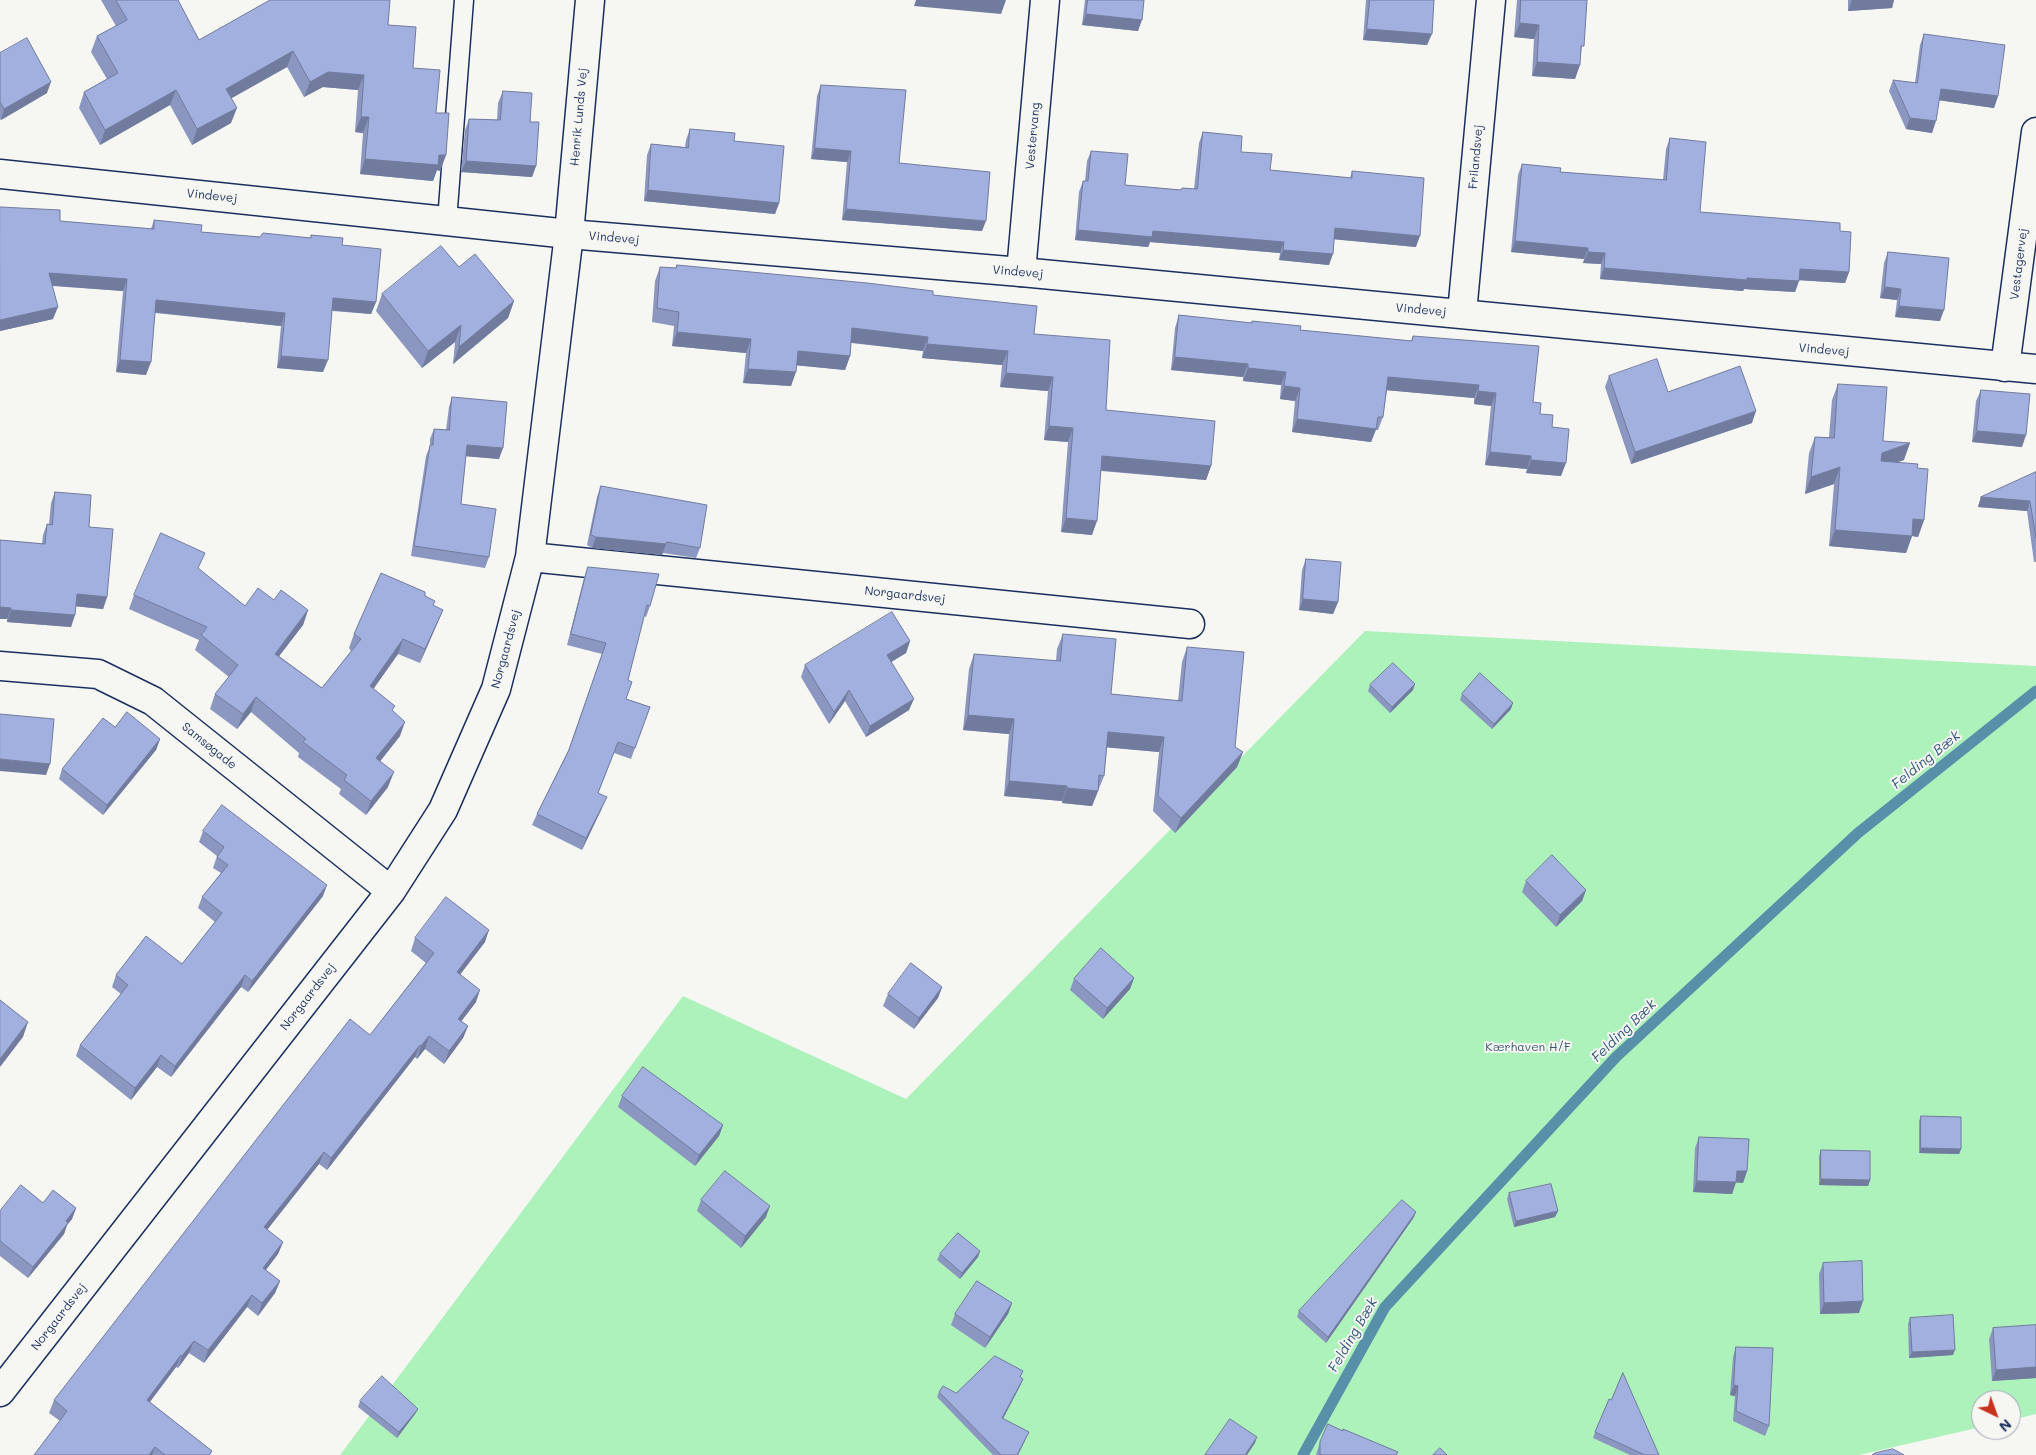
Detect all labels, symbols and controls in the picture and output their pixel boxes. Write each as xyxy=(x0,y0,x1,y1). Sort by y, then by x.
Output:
street label: Henrik Lunds Vej xyxy=(568,67,590,167)
street label: Vestervang xyxy=(1023,102,1043,170)
street label: Frilandsvej xyxy=(1466,124,1486,190)
street label: Vindevej xyxy=(186,186,238,206)
street label: Vestagervej xyxy=(2007,227,2031,301)
street label: Vindevej xyxy=(588,229,640,247)
street label: Vindevej xyxy=(992,263,1044,281)
street label: Vindevej xyxy=(1395,301,1447,319)
street label: Vindevej xyxy=(1798,341,1850,359)
street label: Norgaardsvej xyxy=(864,584,946,606)
street label: Norgaardsvej xyxy=(489,608,523,690)
street label: Samsøgade xyxy=(179,720,239,772)
water label: Felding Bæk xyxy=(1888,727,1964,793)
street label: Norgaardsvej xyxy=(277,961,339,1033)
water label: Felding Bæk xyxy=(1588,996,1660,1066)
park label: Kærhaven H/F xyxy=(1485,1040,1571,1054)
street label: Norgaardsvej xyxy=(28,1281,90,1353)
water label: Felding Bæk xyxy=(1325,1295,1381,1375)
north arrow xyxy=(1971,1390,2021,1440)
text: N xyxy=(1995,1415,2016,1436)

